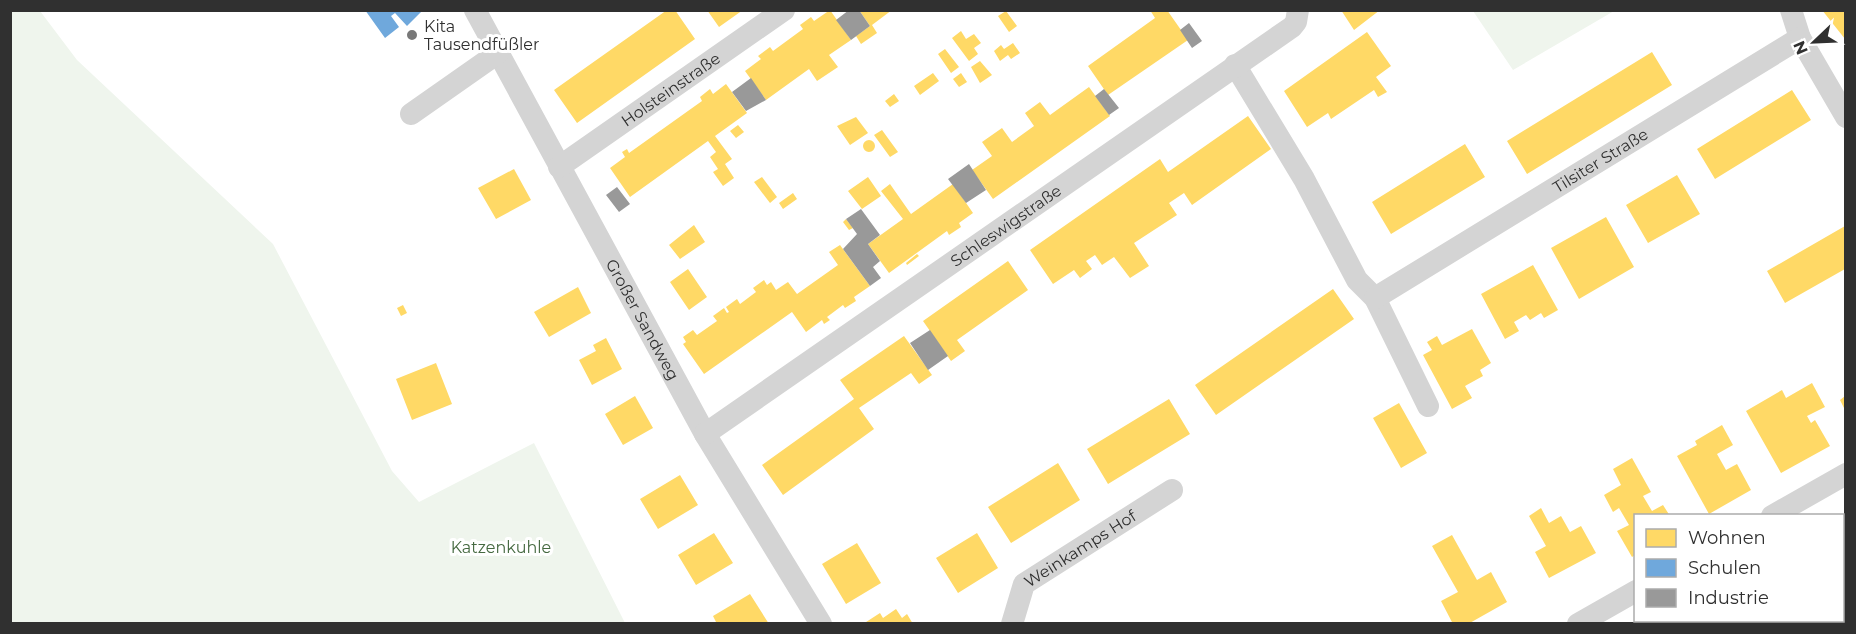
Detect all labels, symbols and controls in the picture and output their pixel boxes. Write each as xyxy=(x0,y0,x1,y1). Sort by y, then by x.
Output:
north arrow xyxy=(1784,12,1844,72)
place label: Kita Tausendfüßler xyxy=(424,17,539,54)
marker: Kita Tausendfüßler xyxy=(405,28,419,42)
text: N xyxy=(1789,38,1812,57)
street label: Holsteinstraße xyxy=(617,48,724,130)
street label: Tilsiter Straße xyxy=(1549,124,1651,197)
street label: Schleswigstraße xyxy=(947,180,1065,270)
street label: Großer Sandweg xyxy=(602,256,683,383)
street label: Weinkamps Hof xyxy=(1020,506,1140,591)
legend xyxy=(1634,514,1844,622)
text: Wohnen xyxy=(1688,527,1766,549)
park label: Katzenkuhle xyxy=(451,538,551,557)
text: Schulen xyxy=(1688,557,1761,579)
text: Industrie xyxy=(1688,587,1769,609)

